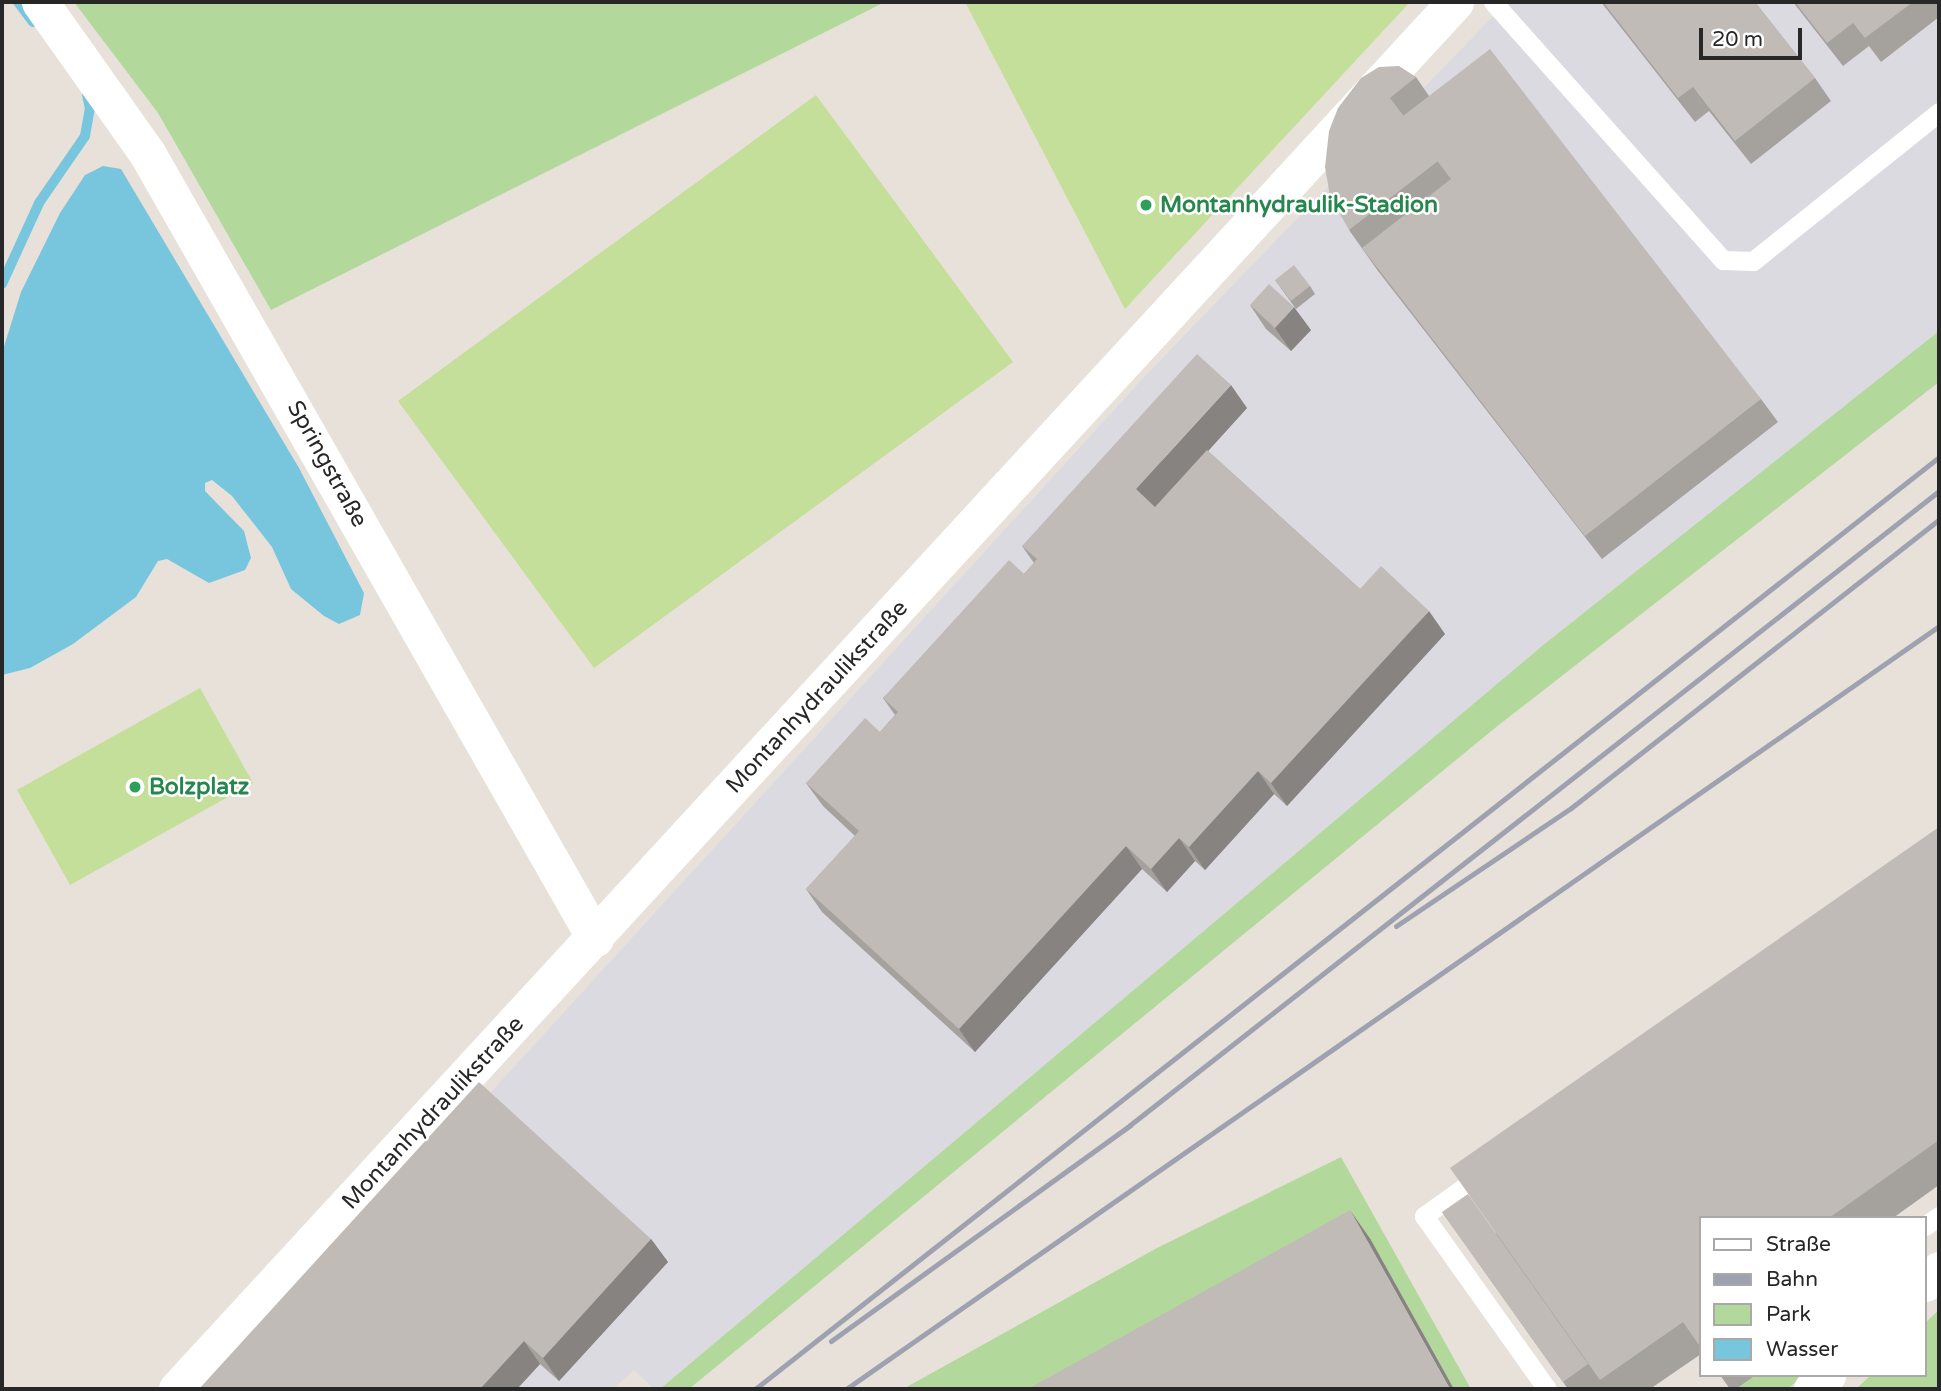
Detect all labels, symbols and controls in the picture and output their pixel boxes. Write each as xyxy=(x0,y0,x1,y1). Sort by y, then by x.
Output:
scale bar xyxy=(1703,14,1806,58)
text: 20 m xyxy=(1712,27,1763,52)
place label: Montanhydraulik-Stadion xyxy=(1160,191,1438,219)
marker: Montanhydraulik-Stadion xyxy=(1138,197,1154,213)
street label: Springstraße xyxy=(281,396,373,532)
street label: Montanhydraulikstraße xyxy=(720,595,914,799)
place label: Bolzplatz xyxy=(149,773,249,801)
marker: Bolzplatz xyxy=(127,779,143,795)
street label: Montanhydraulikstraße xyxy=(336,1011,530,1215)
legend xyxy=(1700,1216,1927,1377)
text: Straße xyxy=(1766,1232,1831,1257)
text: Bahn xyxy=(1766,1267,1818,1292)
text: Park xyxy=(1766,1302,1811,1327)
text: Wasser xyxy=(1766,1337,1838,1362)

